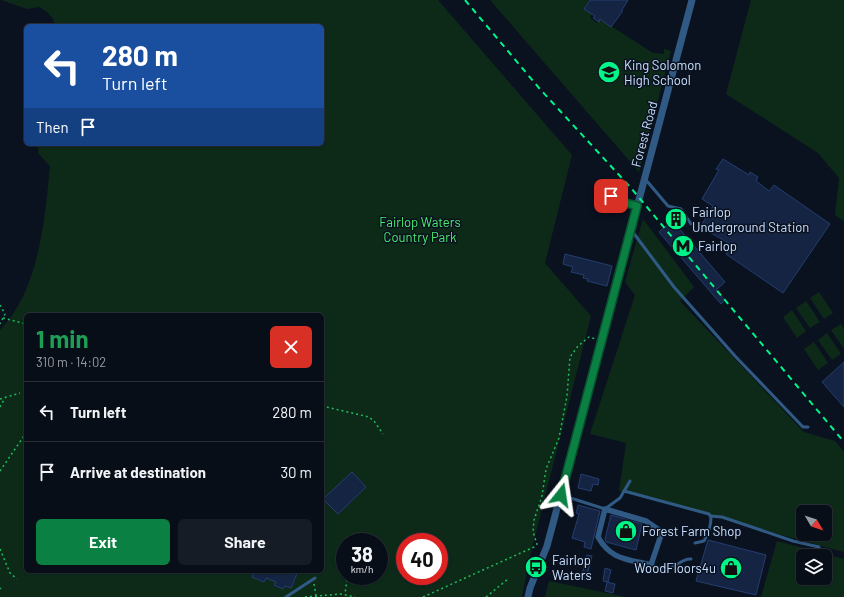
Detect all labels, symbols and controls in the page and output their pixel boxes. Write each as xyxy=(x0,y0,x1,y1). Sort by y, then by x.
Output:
text: 280 m xyxy=(102,38,178,72)
icon: left xyxy=(36,40,88,92)
place label: King Solomon High School xyxy=(624,57,701,88)
school or university icon: King Solomon High School xyxy=(596,59,622,85)
text: Turn left xyxy=(102,72,168,94)
street label: Forest Road xyxy=(628,99,660,169)
icon: arrive xyxy=(77,116,99,138)
text: Then xyxy=(36,118,69,136)
pin xyxy=(594,179,628,213)
icon: arrive xyxy=(600,185,622,207)
place label: Fairlop Underground Station xyxy=(692,204,809,235)
building icon: Fairlop Underground Station xyxy=(663,206,689,232)
park label: Fairlop Waters Country Park xyxy=(379,214,461,245)
metro station icon: Fairlop xyxy=(670,233,696,259)
place label: Fairlop xyxy=(698,238,737,254)
text: 1 min xyxy=(36,324,89,353)
button: close xyxy=(270,326,312,368)
text: 310 m · 14:02 xyxy=(36,354,106,370)
icon: left xyxy=(36,401,58,423)
text: Turn left xyxy=(70,403,126,421)
text: 280 m xyxy=(272,403,312,421)
icon: arrive xyxy=(36,461,58,483)
text: Arrive at destination xyxy=(70,463,206,481)
text: 30 m xyxy=(280,463,312,481)
position arrow xyxy=(540,474,582,516)
north arrow xyxy=(796,505,832,541)
map controls xyxy=(796,505,832,585)
shop icon: Forest Farm Shop xyxy=(613,518,639,544)
button: Exit xyxy=(36,519,170,565)
button: Share xyxy=(178,519,312,565)
place label: Forest Farm Shop xyxy=(642,523,741,539)
speed limit sign: 40 xyxy=(396,533,448,585)
text: 38 xyxy=(351,542,373,566)
button: layers xyxy=(796,549,832,585)
place label: Fairlop Waters xyxy=(552,552,592,583)
bus stop icon: Fairlop Waters xyxy=(523,554,549,580)
shop icon: WoodFloors4u xyxy=(718,555,744,581)
place label: WoodFloors4u xyxy=(634,560,716,576)
text: km/h xyxy=(351,563,373,575)

